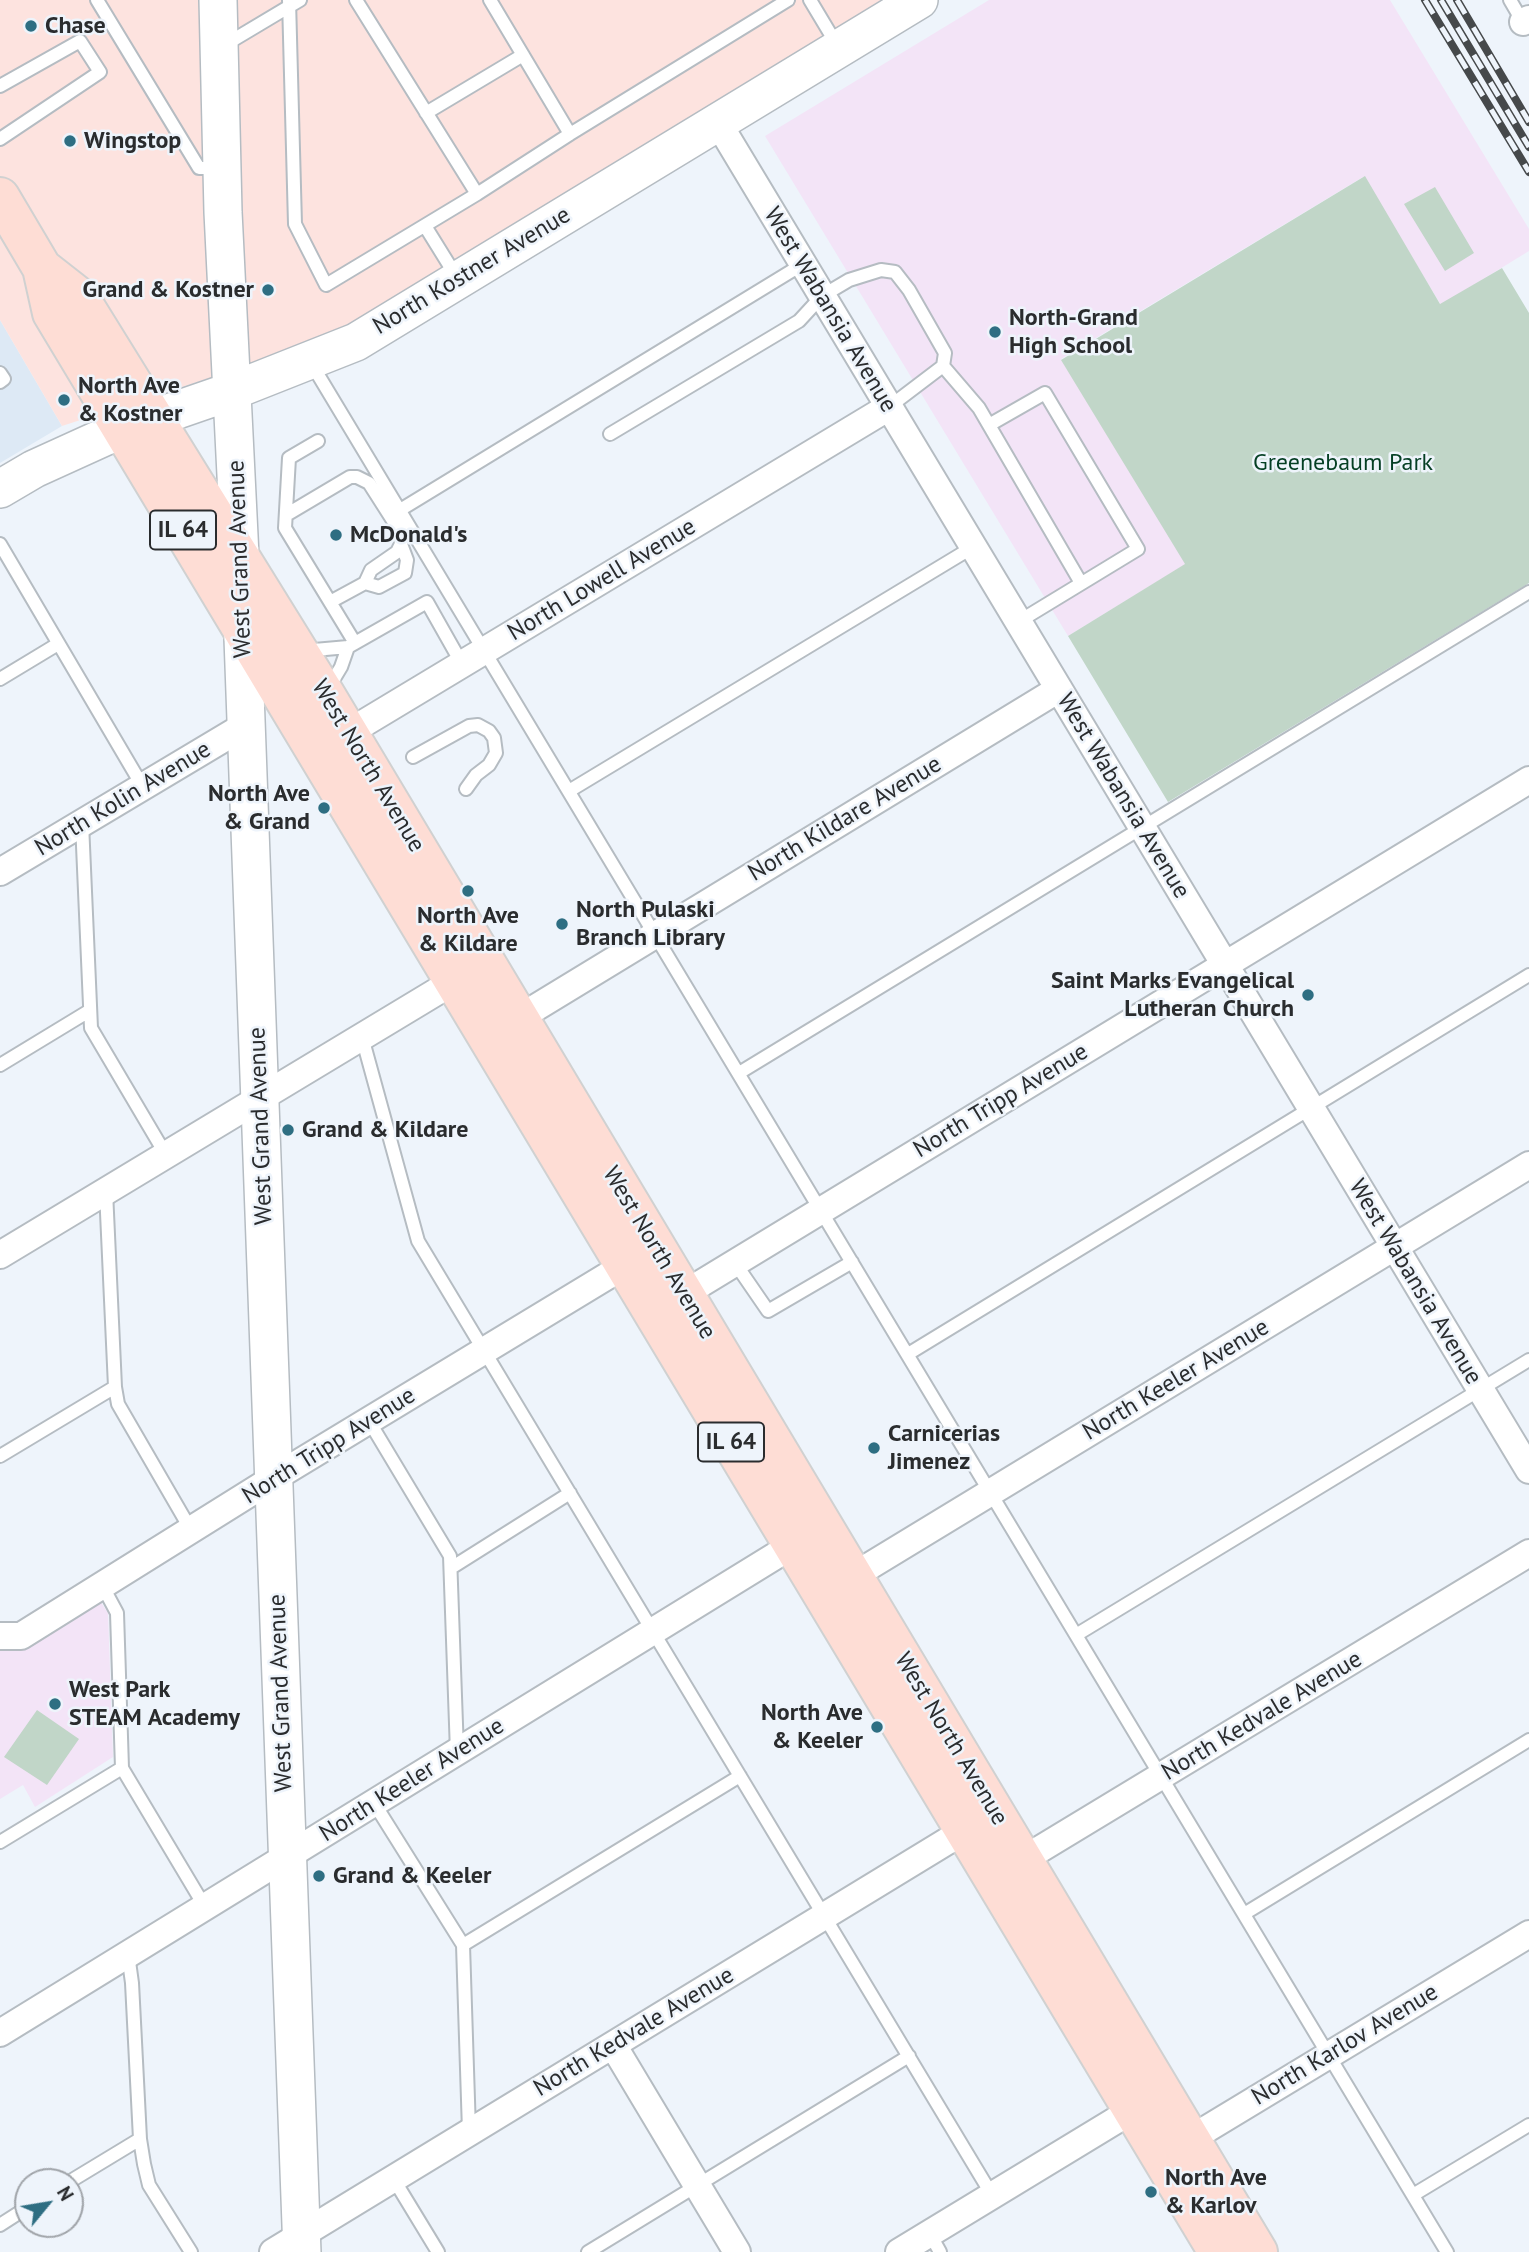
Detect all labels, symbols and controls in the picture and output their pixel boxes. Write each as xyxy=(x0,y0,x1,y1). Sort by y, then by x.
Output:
place label: Chase xyxy=(45,12,106,40)
marker: Chase xyxy=(23,18,39,34)
place label: Wingstop xyxy=(84,127,181,155)
marker: Wingstop xyxy=(62,133,78,149)
street label: North Kostner Avenue xyxy=(368,201,576,341)
street label: West Wabansia Avenue xyxy=(757,202,903,418)
place label: Grand & Kostner xyxy=(83,276,254,304)
marker: Grand & Kostner xyxy=(260,282,276,298)
place label: North-Grand High School xyxy=(1009,304,1138,360)
marker: North-Grand High School xyxy=(987,324,1003,340)
place label: North Ave & Kostner xyxy=(78,372,182,428)
marker: North Ave & Kostner xyxy=(56,392,72,408)
park label: Greenebaum Park xyxy=(1253,449,1433,477)
street label: West Grand Avenue xyxy=(222,460,258,658)
road number: IL 64 xyxy=(150,510,216,550)
street label: North Lowell Avenue xyxy=(503,513,701,647)
place label: McDonald's xyxy=(350,521,467,549)
marker: McDonald's xyxy=(328,527,344,543)
street label: West North Avenue xyxy=(305,674,431,858)
street label: West Wabansia Avenue xyxy=(1050,688,1196,904)
street label: North Kolin Avenue xyxy=(30,735,216,863)
street label: North Kildare Avenue xyxy=(743,750,947,888)
place label: North Ave & Grand xyxy=(208,780,310,836)
marker: North Ave & Grand xyxy=(316,800,332,816)
marker: North Ave & Kildare xyxy=(460,883,476,899)
place label: North Pulaski Branch Library xyxy=(576,896,725,952)
place label: North Ave & Kildare xyxy=(417,902,519,958)
marker: North Pulaski Branch Library xyxy=(554,916,570,932)
place label: Saint Marks Evangelical Lutheran Church xyxy=(1051,967,1294,1023)
marker: Saint Marks Evangelical Lutheran Church xyxy=(1300,987,1316,1003)
street label: West Grand Avenue xyxy=(243,1027,279,1225)
street label: North Tripp Avenue xyxy=(909,1038,1093,1164)
place label: Grand & Kildare xyxy=(302,1116,468,1144)
marker: Grand & Kildare xyxy=(280,1122,296,1138)
street label: West North Avenue xyxy=(596,1161,722,1345)
street label: West Wabansia Avenue xyxy=(1342,1174,1488,1390)
street label: North Keeler Avenue xyxy=(1078,1313,1274,1447)
street label: North Tripp Avenue xyxy=(237,1381,421,1511)
place label: Carnicerias Jimenez xyxy=(888,1420,1000,1476)
road number: IL 64 xyxy=(698,1422,764,1462)
marker: Carnicerias Jimenez xyxy=(866,1440,882,1456)
street label: West Grand Avenue xyxy=(263,1594,299,1792)
street label: North Kedvale Avenue xyxy=(1157,1645,1367,1787)
street label: West North Avenue xyxy=(888,1647,1014,1831)
place label: West Park STEAM Academy xyxy=(69,1676,240,1732)
marker: West Park STEAM Academy xyxy=(47,1696,63,1712)
place label: North Ave & Keeler xyxy=(761,1699,863,1755)
street label: North Keeler Avenue xyxy=(315,1712,509,1848)
marker: North Ave & Keeler xyxy=(869,1719,885,1735)
place label: Grand & Keeler xyxy=(333,1862,491,1890)
marker: Grand & Keeler xyxy=(311,1868,327,1884)
street label: North Kedvale Avenue xyxy=(529,1961,739,2103)
street label: North Karlov Avenue xyxy=(1247,1978,1443,2112)
place label: North Ave & Karlov xyxy=(1165,2164,1267,2220)
north arrow xyxy=(14,2168,84,2238)
text: N xyxy=(52,2182,79,2205)
marker: North Ave & Karlov xyxy=(1143,2184,1159,2200)

